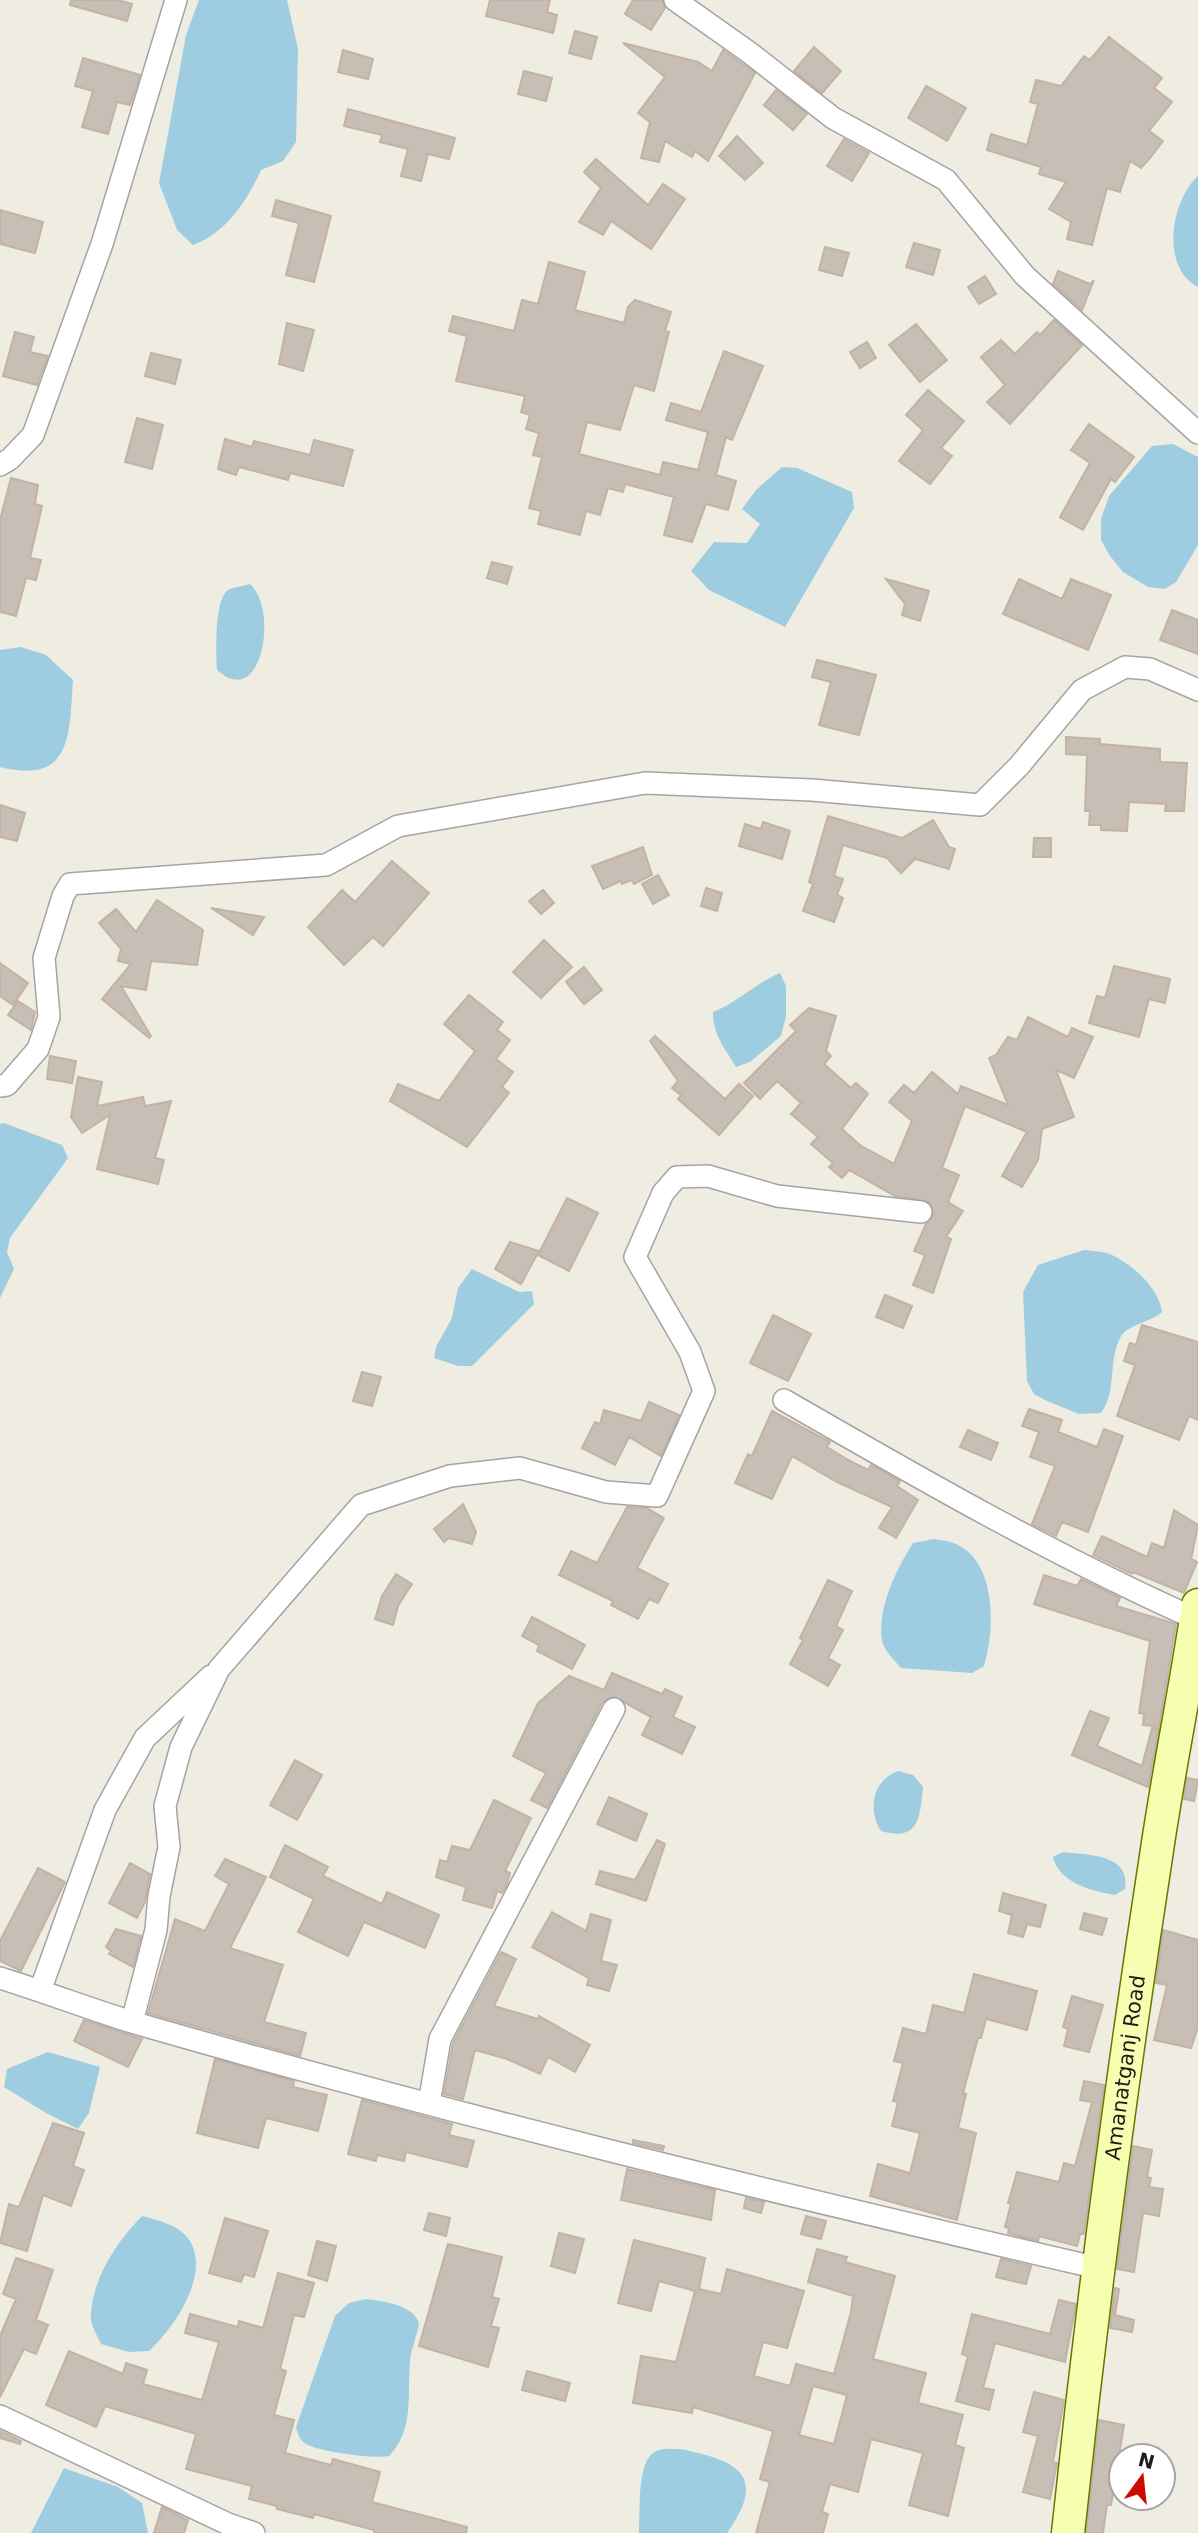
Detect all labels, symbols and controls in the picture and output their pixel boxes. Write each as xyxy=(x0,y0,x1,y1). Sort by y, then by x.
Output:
street label: Amanatganj Road xyxy=(1101,1973,1150,2162)
north arrow xyxy=(1107,2442,1177,2512)
text: N xyxy=(1136,2448,1157,2473)

